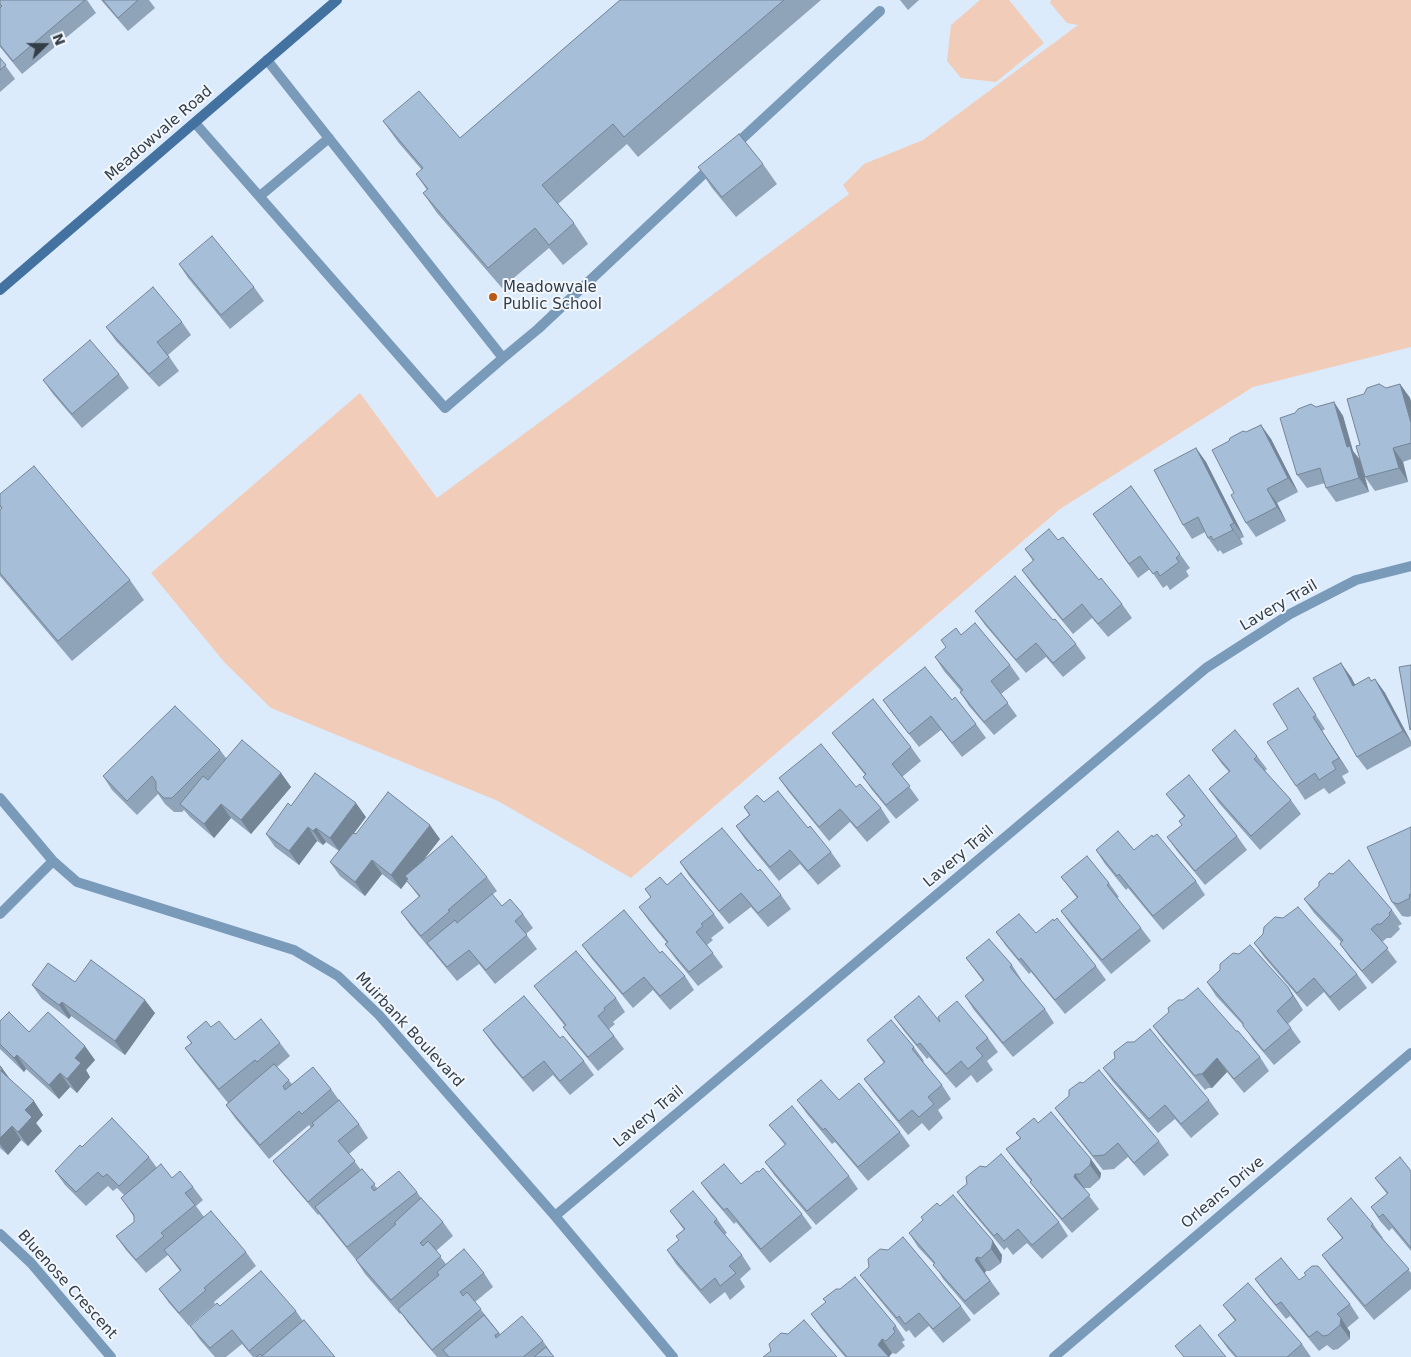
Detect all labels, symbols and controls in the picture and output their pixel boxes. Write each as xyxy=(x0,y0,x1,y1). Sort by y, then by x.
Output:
north arrow xyxy=(20,20,70,70)
text: N xyxy=(49,31,69,48)
street label: Meadowvale Road xyxy=(102,83,216,185)
place label: Meadowvale Public School xyxy=(503,279,602,314)
marker: Meadowvale Public School xyxy=(487,291,499,303)
street label: Lavery Trail xyxy=(1237,577,1321,635)
street label: Lavery Trail xyxy=(920,822,998,892)
street label: Muirbank Boulevard xyxy=(351,969,467,1091)
street label: Lavery Trail xyxy=(610,1082,688,1152)
street label: Orleans Drive xyxy=(1178,1153,1268,1233)
street label: Bluenose Crescent xyxy=(14,1227,120,1343)

